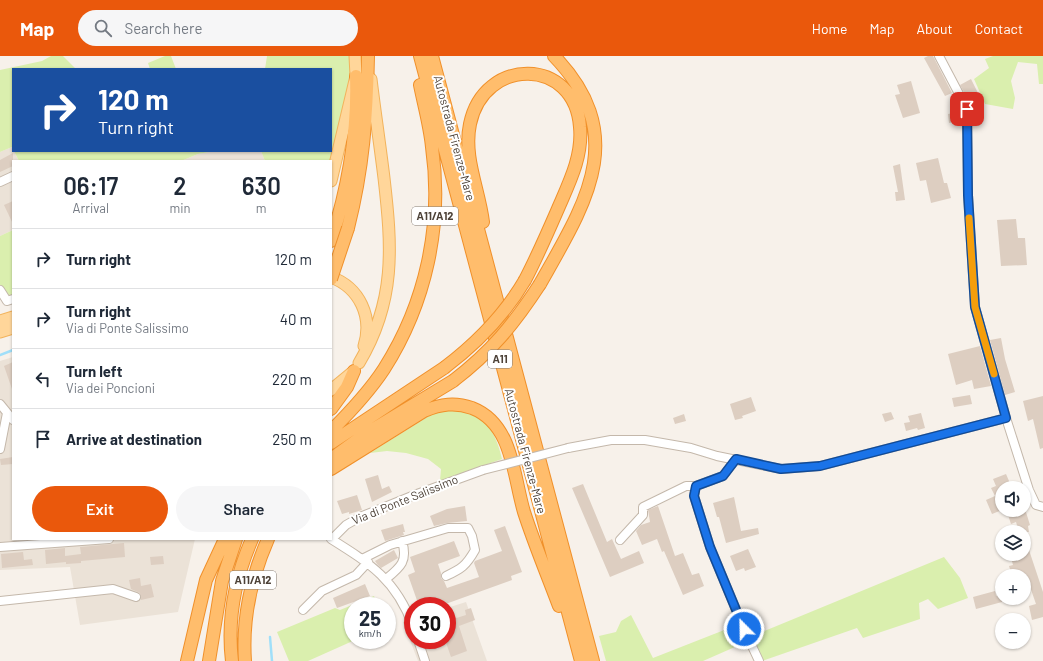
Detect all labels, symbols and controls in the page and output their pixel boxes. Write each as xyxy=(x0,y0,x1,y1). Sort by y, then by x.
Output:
search box xyxy=(78,10,358,46)
text: Map xyxy=(20,17,54,40)
icon: search xyxy=(92,17,114,39)
text: Search here xyxy=(124,19,202,37)
text: Home xyxy=(812,20,848,37)
text: Map xyxy=(870,20,894,37)
text: About xyxy=(916,20,953,37)
text: Contact xyxy=(975,20,1023,37)
street label: Autostrada Firenze-Mare xyxy=(432,74,478,202)
text: 120 m xyxy=(98,82,169,116)
icon: right xyxy=(32,84,84,136)
pin xyxy=(950,92,984,126)
icon: arrive xyxy=(956,98,978,120)
text: Turn right xyxy=(98,116,174,138)
text: 06:17 xyxy=(63,171,118,200)
text: 2 xyxy=(173,171,187,200)
text: 630 xyxy=(242,171,281,200)
text: Arrival xyxy=(73,200,109,216)
text: min xyxy=(169,200,191,216)
text: m xyxy=(256,200,267,216)
road number: A11/A12 xyxy=(412,207,458,225)
icon: right xyxy=(32,248,54,270)
text: Turn right xyxy=(66,250,131,268)
text: 120 m xyxy=(275,250,312,268)
text: Turn right xyxy=(66,302,131,320)
icon: right xyxy=(32,308,54,330)
text: 40 m xyxy=(280,310,312,328)
text: Via di Ponte Salissimo xyxy=(66,320,189,336)
road number: A11 xyxy=(488,350,512,368)
text: Turn left xyxy=(66,362,122,380)
icon: left xyxy=(32,368,54,390)
text: 220 m xyxy=(272,370,312,388)
text: Via dei Poncioni xyxy=(66,380,155,396)
street label: Autostrada Firenze-Mare xyxy=(503,387,549,515)
icon: arrive xyxy=(32,428,54,450)
text: Arrive at destination xyxy=(66,430,202,448)
text: 250 m xyxy=(272,430,312,448)
street label: Via di Ponte Salissimo xyxy=(349,471,460,527)
map controls xyxy=(995,481,1031,649)
button: sound xyxy=(995,481,1031,517)
button: Exit xyxy=(32,486,168,532)
button: Share xyxy=(176,486,312,532)
button: layers xyxy=(995,525,1031,561)
button: + xyxy=(995,569,1031,605)
road number: A11/A12 xyxy=(230,571,276,589)
speed limit sign: 30 xyxy=(404,597,456,649)
text: 25 xyxy=(359,606,381,630)
position arrow xyxy=(723,608,765,650)
button: − xyxy=(995,613,1031,649)
text: km/h xyxy=(359,627,381,639)

